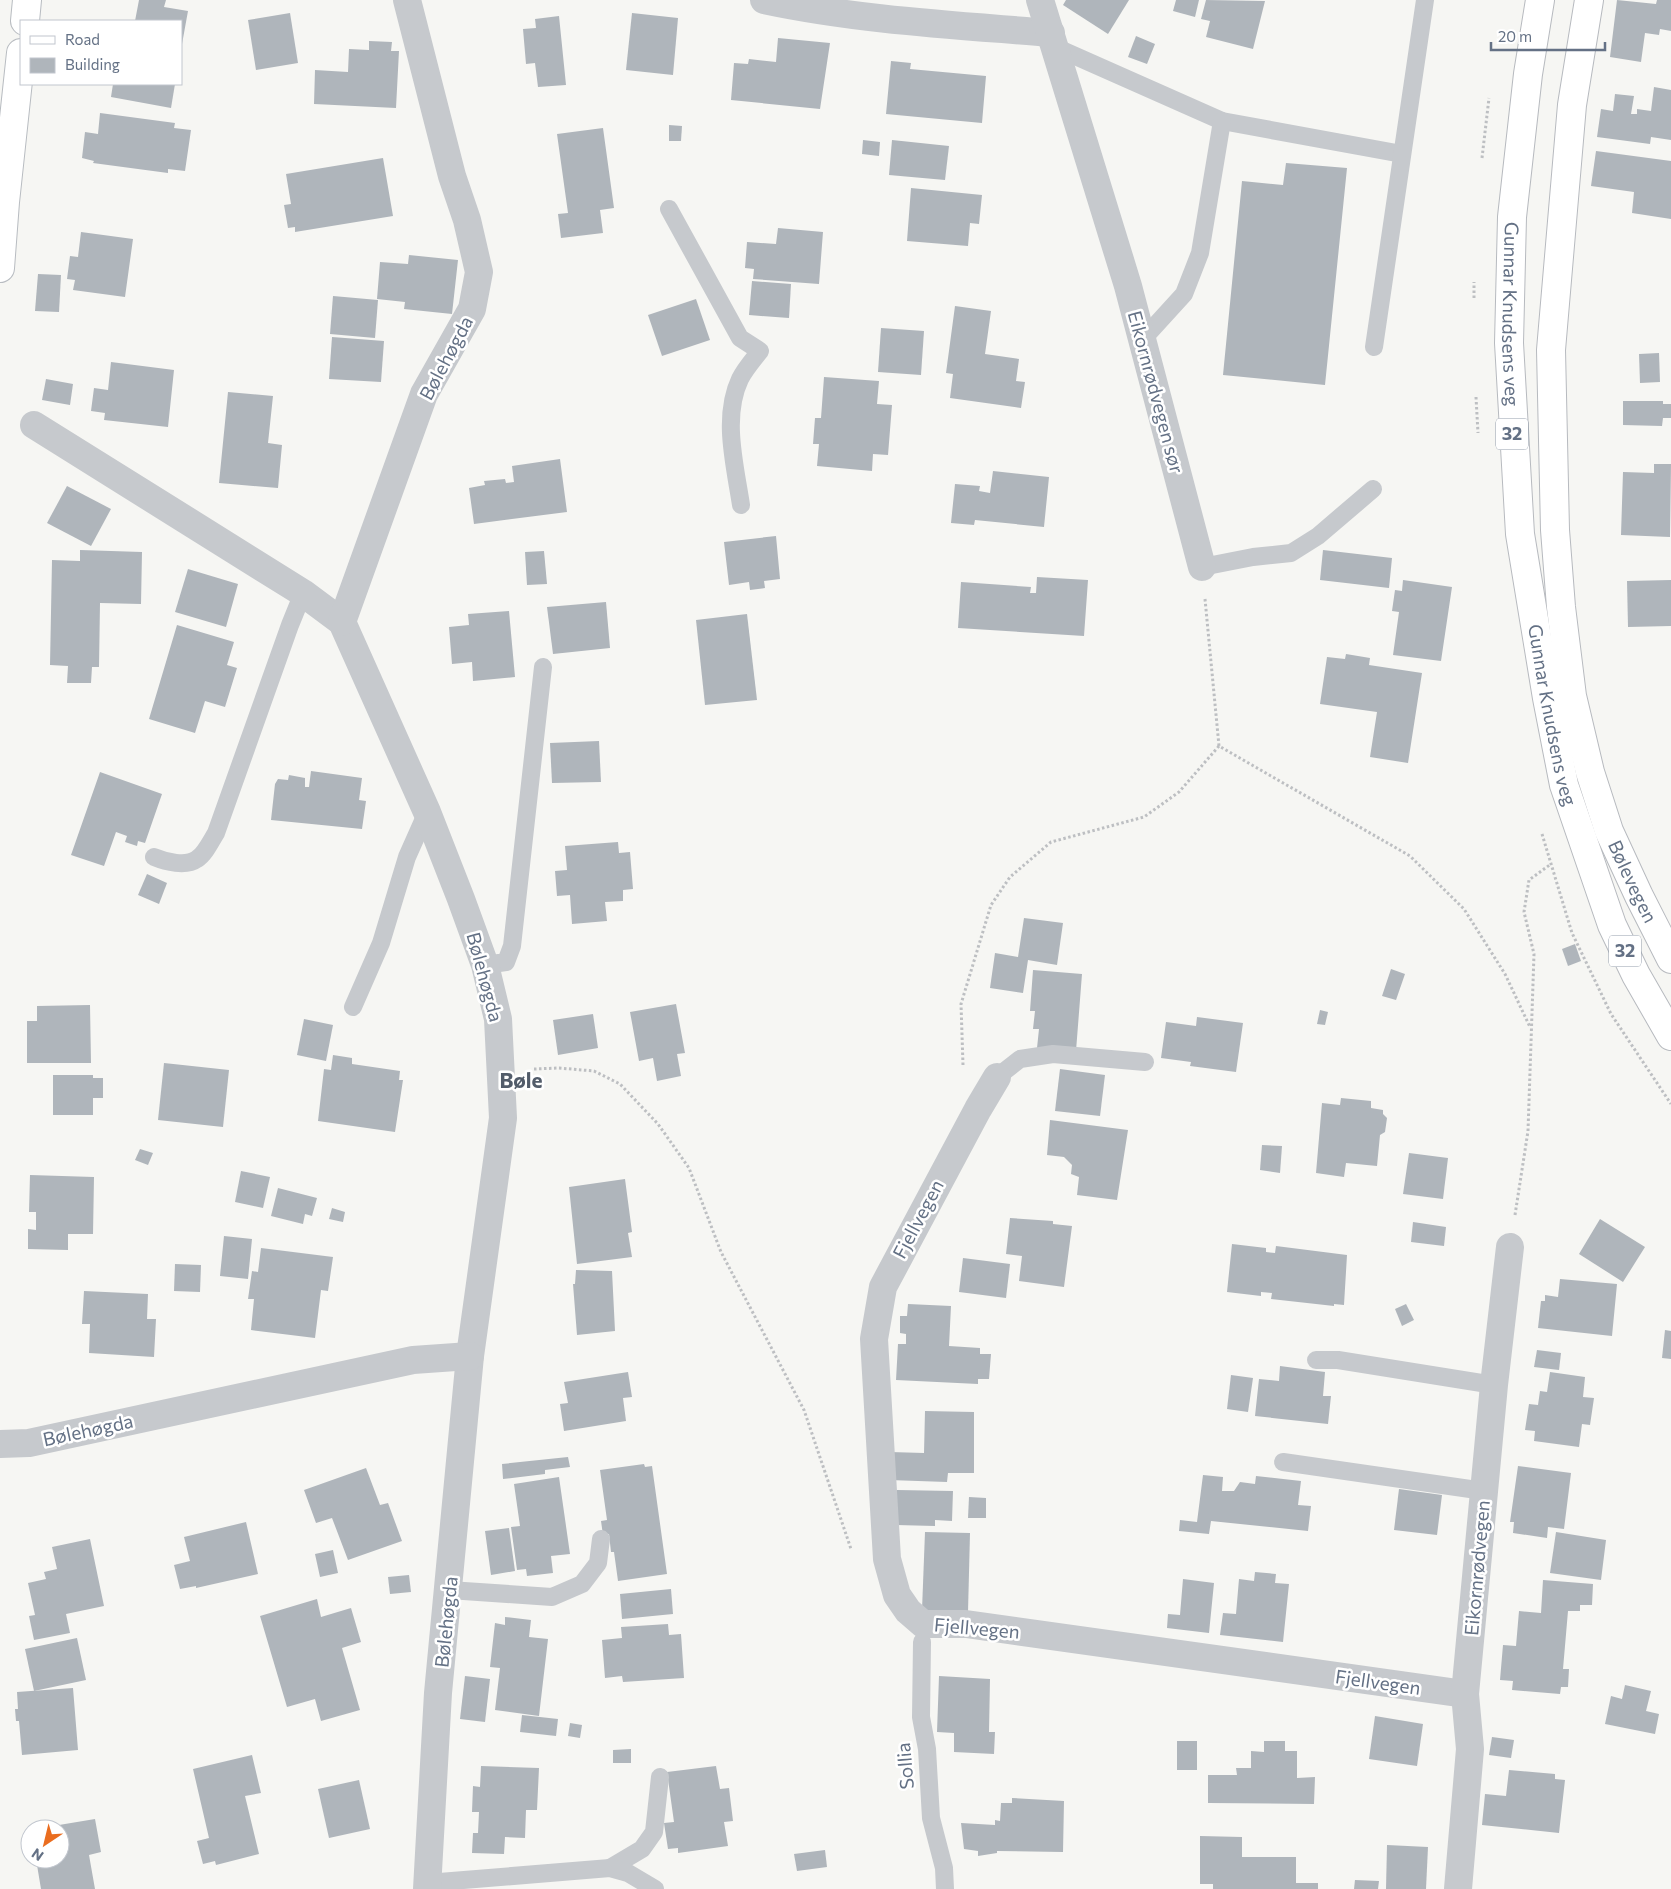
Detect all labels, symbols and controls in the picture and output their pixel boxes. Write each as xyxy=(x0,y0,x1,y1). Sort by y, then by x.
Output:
legend xyxy=(20,20,182,85)
scale bar xyxy=(1491,20,1605,52)
text: 20 m xyxy=(1498,27,1532,45)
text: Road xyxy=(65,30,100,48)
text: Building xyxy=(65,55,120,73)
street label: Gunnar Knudsens veg xyxy=(1498,222,1525,407)
street label: Eikornrødvegen sør xyxy=(1124,308,1189,476)
street label: Bølehøgda xyxy=(414,312,477,404)
road number: 32 xyxy=(1496,418,1528,449)
street label: Gunnar Knudsens veg xyxy=(1524,622,1582,809)
street label: Bølevegen xyxy=(1604,836,1663,926)
street label: Bølehøgda xyxy=(462,930,508,1024)
road number: 32 xyxy=(1609,936,1641,966)
district label: Bøle xyxy=(499,1067,543,1092)
street label: Fjellvegen xyxy=(887,1175,948,1262)
street label: Bølehøgda xyxy=(41,1409,135,1450)
street label: Eikornrødvegen xyxy=(1459,1499,1494,1637)
street label: Bølehøgda xyxy=(429,1575,462,1669)
street label: Fjellvegen xyxy=(933,1612,1021,1643)
street label: Fjellvegen xyxy=(1334,1664,1422,1699)
street label: Sollia xyxy=(891,1742,918,1790)
north arrow xyxy=(20,1819,70,1869)
text: N xyxy=(28,1845,46,1865)

